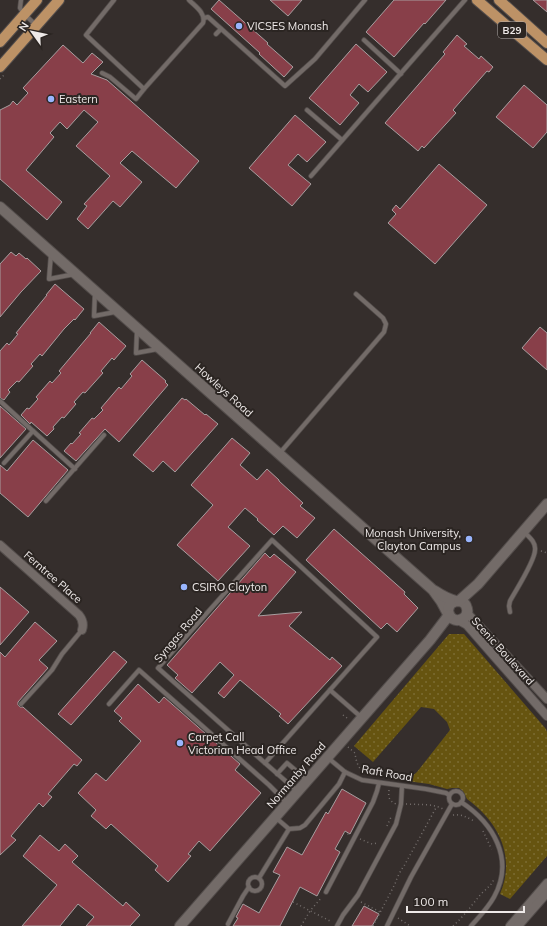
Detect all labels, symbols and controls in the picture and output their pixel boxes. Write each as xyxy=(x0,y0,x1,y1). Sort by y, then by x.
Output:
north arrow xyxy=(12,12,52,52)
text: N xyxy=(15,19,32,34)
place label: VICSES Monash xyxy=(247,19,329,33)
marker: VICSES Monash xyxy=(234,21,244,31)
road number: B29 xyxy=(498,22,526,38)
place label: Eastern xyxy=(59,92,98,106)
marker: Eastern xyxy=(46,94,56,104)
street label: Howleys Road xyxy=(192,360,256,420)
place label: Monash University, Clayton Campus xyxy=(365,526,461,553)
marker: Monash University, Clayton Campus xyxy=(464,534,474,544)
street label: Ferntree Place xyxy=(21,548,85,606)
place label: CSIRO Clayton xyxy=(192,580,267,594)
marker: CSIRO Clayton xyxy=(179,582,189,592)
street label: Syngas Road xyxy=(151,605,205,665)
street label: Scenic Boulevard xyxy=(469,614,537,688)
place label: Carpet Call Victorian Head Office xyxy=(188,730,297,757)
marker: Carpet Call Victorian Head Office xyxy=(175,738,185,748)
street label: Normanby Road xyxy=(263,739,329,811)
street label: Raft Road xyxy=(361,762,413,784)
scale bar xyxy=(407,888,524,914)
text: 100 m xyxy=(413,894,448,909)

